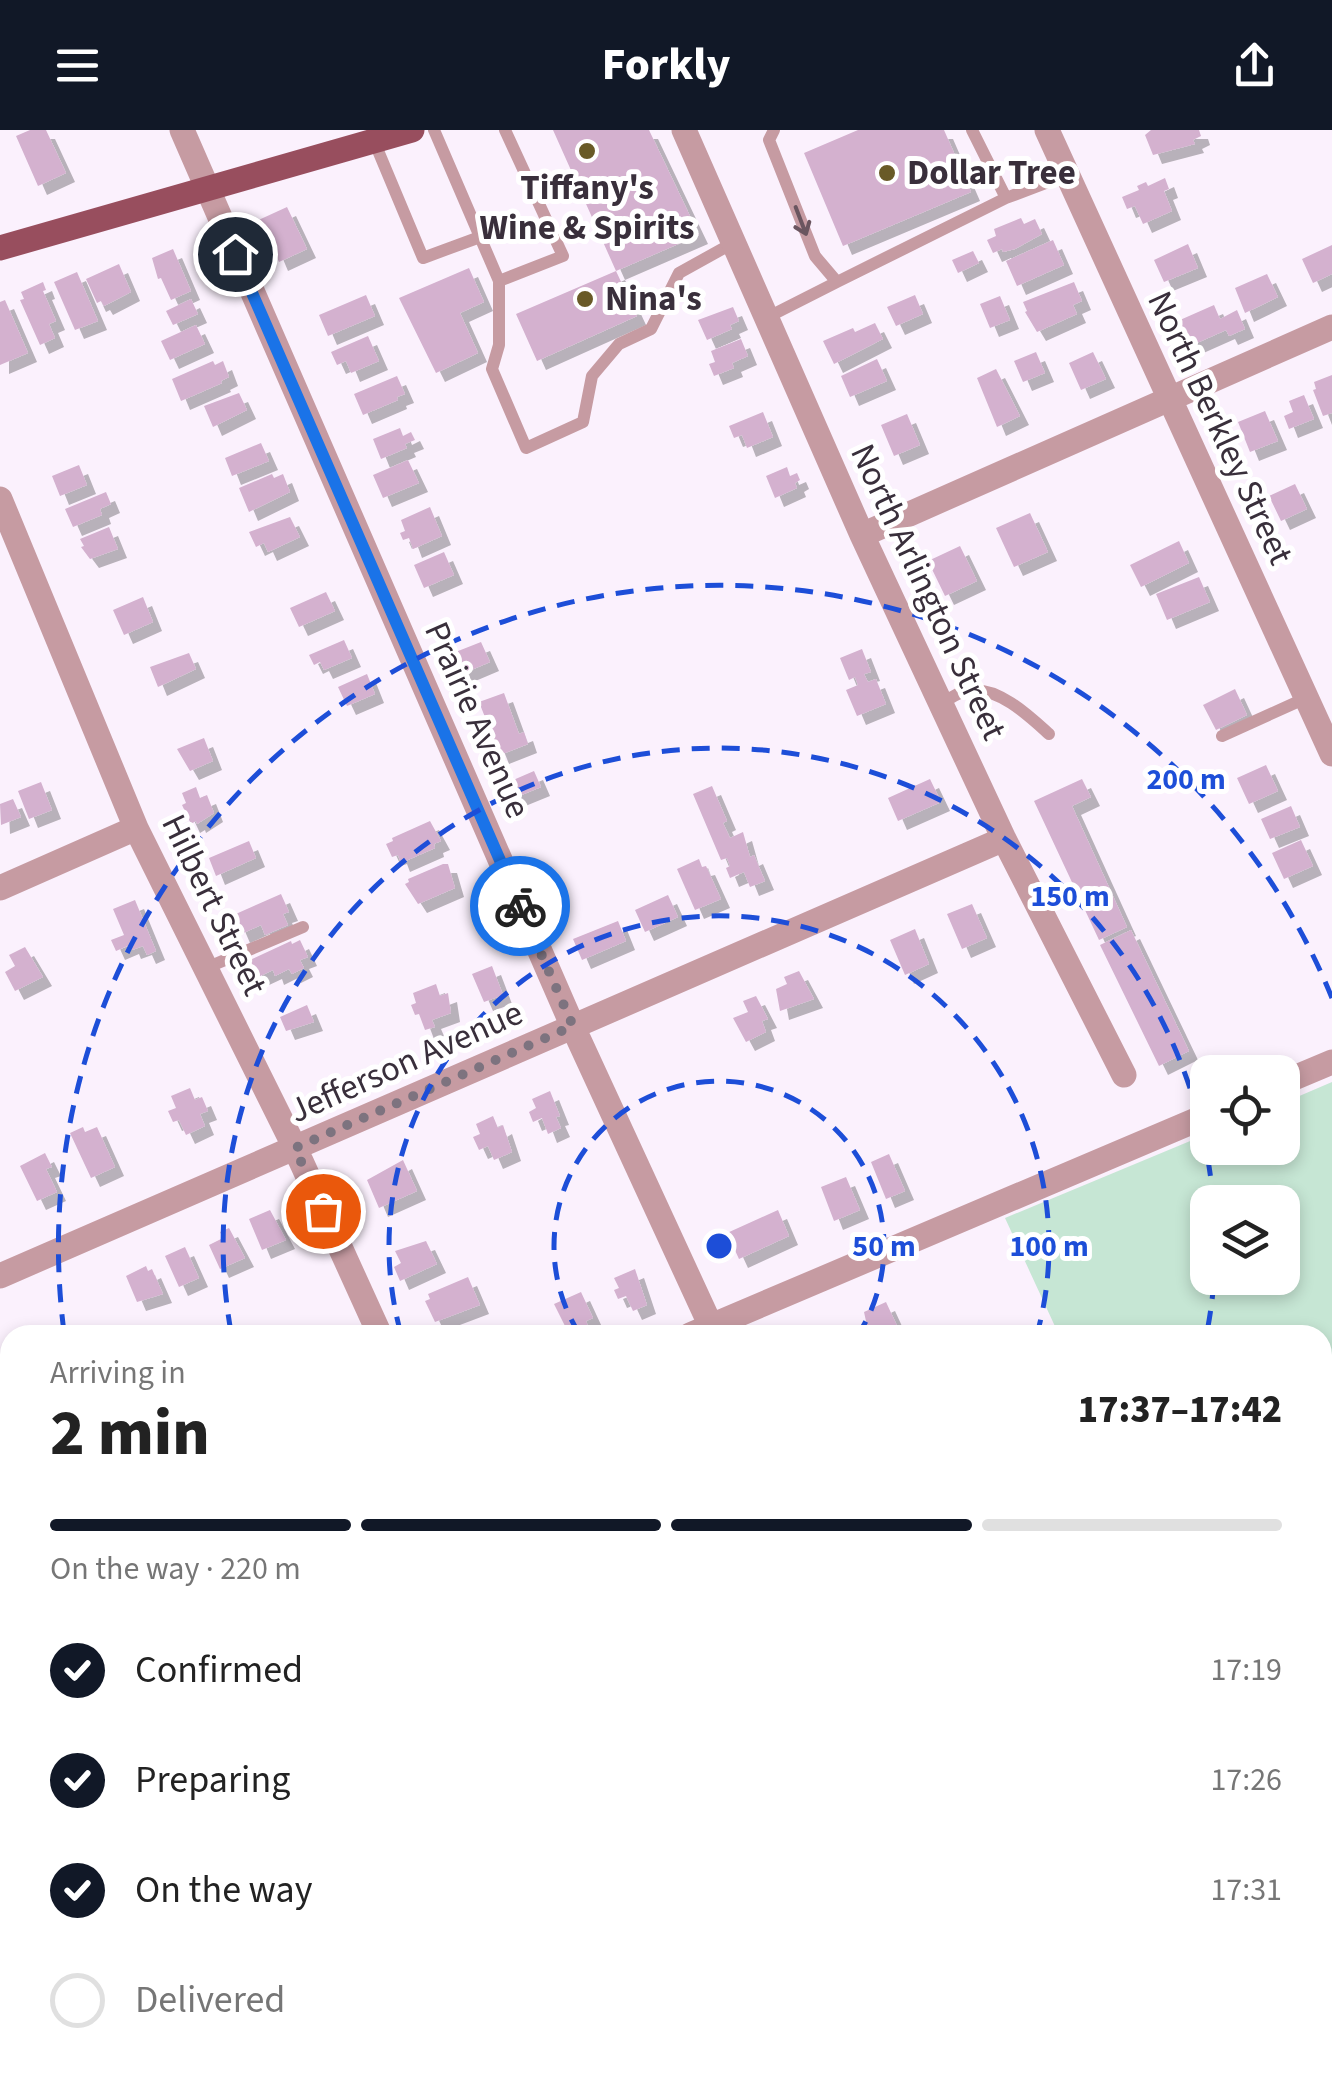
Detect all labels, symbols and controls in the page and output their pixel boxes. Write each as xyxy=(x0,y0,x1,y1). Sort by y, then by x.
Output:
text: Forkly xyxy=(602,33,730,97)
icon: menu xyxy=(50,38,105,93)
icon: share xyxy=(1227,38,1282,93)
marker: Tiffany's Wine & Spirits xyxy=(576,140,598,162)
place label: Dollar Tree xyxy=(907,148,1076,198)
marker: Dollar Tree xyxy=(876,162,898,184)
place label: Tiffany's Wine & Spirits xyxy=(480,163,694,253)
one-way arrow xyxy=(793,204,811,235)
pin xyxy=(193,212,278,297)
icon: home xyxy=(208,227,263,282)
place label: Nina's xyxy=(605,274,702,324)
street label: North Berkley Street xyxy=(1135,283,1305,573)
marker: Nina's xyxy=(574,288,596,310)
street label: North Arlington Street xyxy=(837,436,1019,748)
street label: Prairie Avenue xyxy=(411,614,543,826)
text: 200 m xyxy=(1146,758,1226,801)
street label: Hilbert Street xyxy=(149,806,279,1004)
courier xyxy=(470,856,570,956)
text: 150 m xyxy=(1030,875,1110,918)
icon: bike xyxy=(493,879,548,934)
street label: Jefferson Avenue xyxy=(281,988,531,1136)
map controls xyxy=(1190,1055,1300,1295)
button: locate xyxy=(1190,1055,1300,1165)
pin xyxy=(281,1169,366,1254)
icon: bag xyxy=(296,1184,351,1239)
button: layers xyxy=(1190,1185,1300,1295)
text: 50 m xyxy=(852,1225,916,1268)
text: 100 m xyxy=(1009,1225,1089,1268)
centre of rings xyxy=(701,1228,737,1264)
text: Arriving in xyxy=(50,1350,186,1396)
text: 17:37–17:42 xyxy=(1078,1383,1282,1437)
text: 2 min xyxy=(50,1387,210,1480)
text: On the way · 220 m xyxy=(50,1546,301,1592)
icon: check xyxy=(50,1643,105,1698)
text: Confirmed xyxy=(135,1643,303,1697)
text: 17:19 xyxy=(1210,1647,1282,1693)
icon: check xyxy=(50,1753,105,1808)
text: Preparing xyxy=(135,1753,290,1807)
text: 17:26 xyxy=(1210,1757,1282,1803)
icon: check xyxy=(50,1863,105,1918)
text: On the way xyxy=(135,1863,312,1917)
text: 17:31 xyxy=(1210,1867,1282,1913)
text: Delivered xyxy=(135,1973,285,2027)

